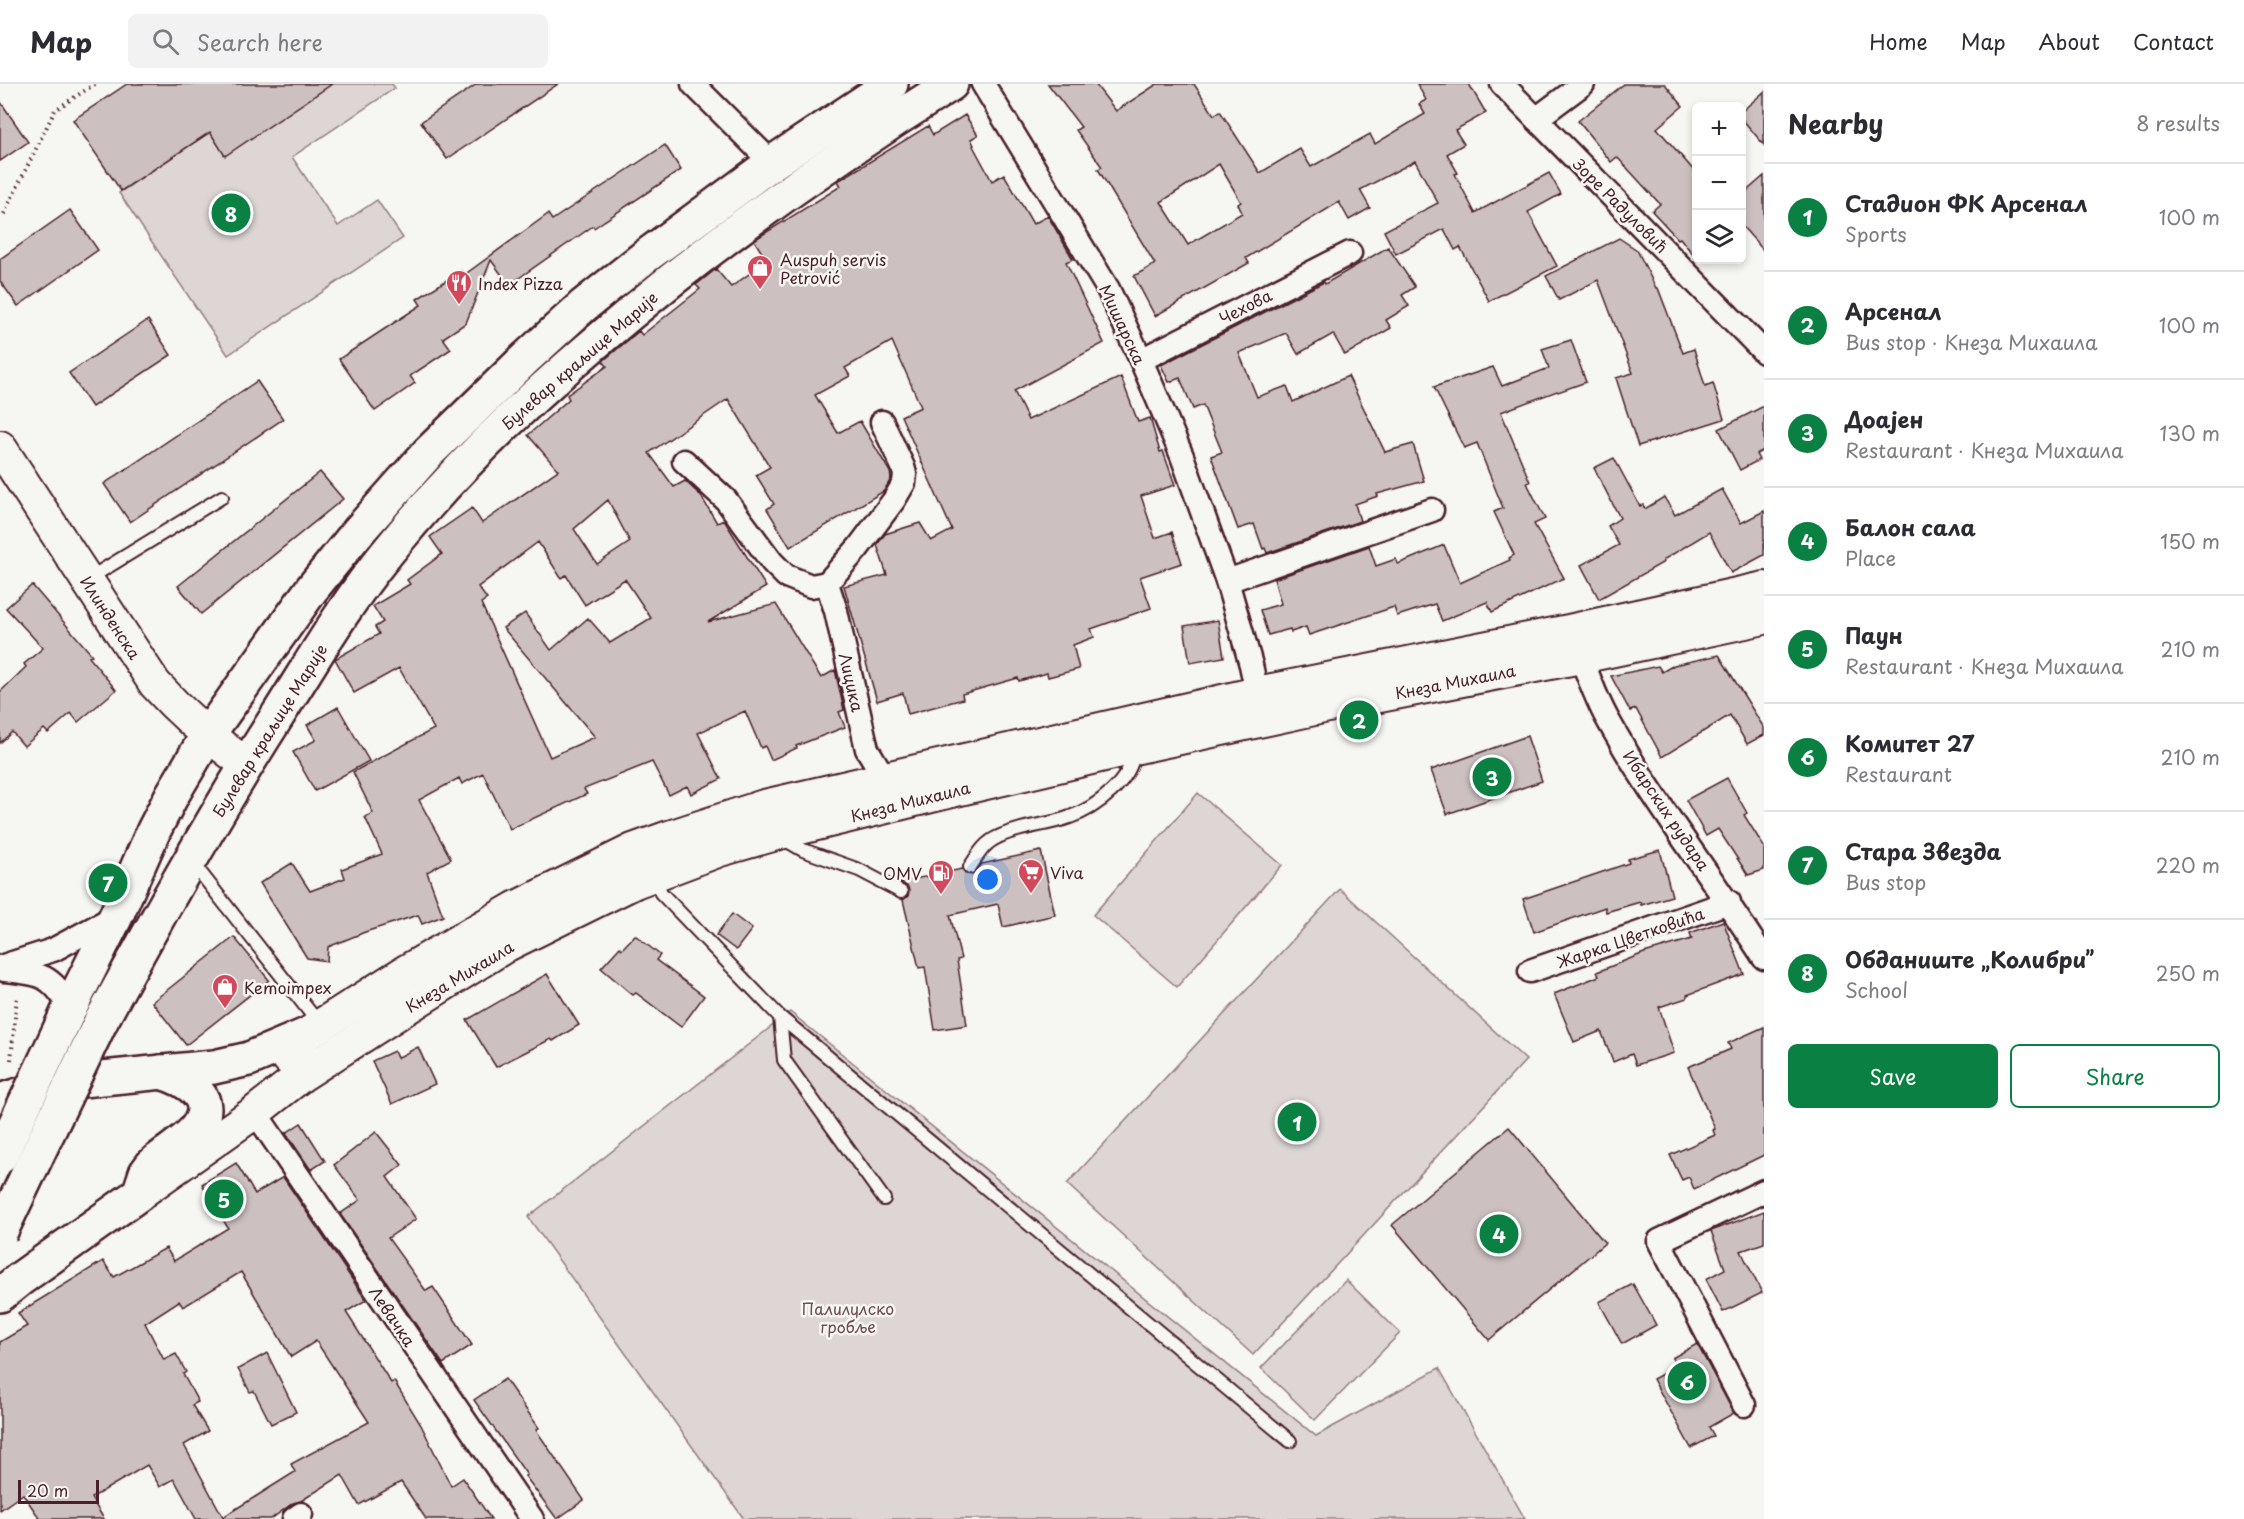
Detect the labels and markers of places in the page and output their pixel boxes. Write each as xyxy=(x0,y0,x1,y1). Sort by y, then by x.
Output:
pin: 8 xyxy=(212,190,250,236)
place label: Auspuh servis Petrović xyxy=(780,247,886,289)
shop icon: Auspuh servis Petrović xyxy=(745,253,775,291)
restaurant icon: Index Pizza xyxy=(444,268,474,306)
place label: Index Pizza xyxy=(478,271,563,295)
pin: 2 xyxy=(1340,698,1378,742)
pin: 3 xyxy=(1472,754,1512,800)
supermarket icon: Viva xyxy=(1016,857,1046,895)
fuel station icon: OMV xyxy=(926,858,956,896)
pin: 7 xyxy=(88,860,128,906)
place label: Viva xyxy=(1050,860,1084,884)
place label: OMV xyxy=(883,861,922,885)
shop icon: Kemoimpex xyxy=(210,972,240,1010)
place label: Kemoimpex xyxy=(244,975,331,999)
pin: 1 xyxy=(1278,1100,1316,1144)
pin: 5 xyxy=(204,1176,244,1222)
pin: 4 xyxy=(1480,1212,1518,1256)
pin: 6 xyxy=(1668,1358,1706,1404)

